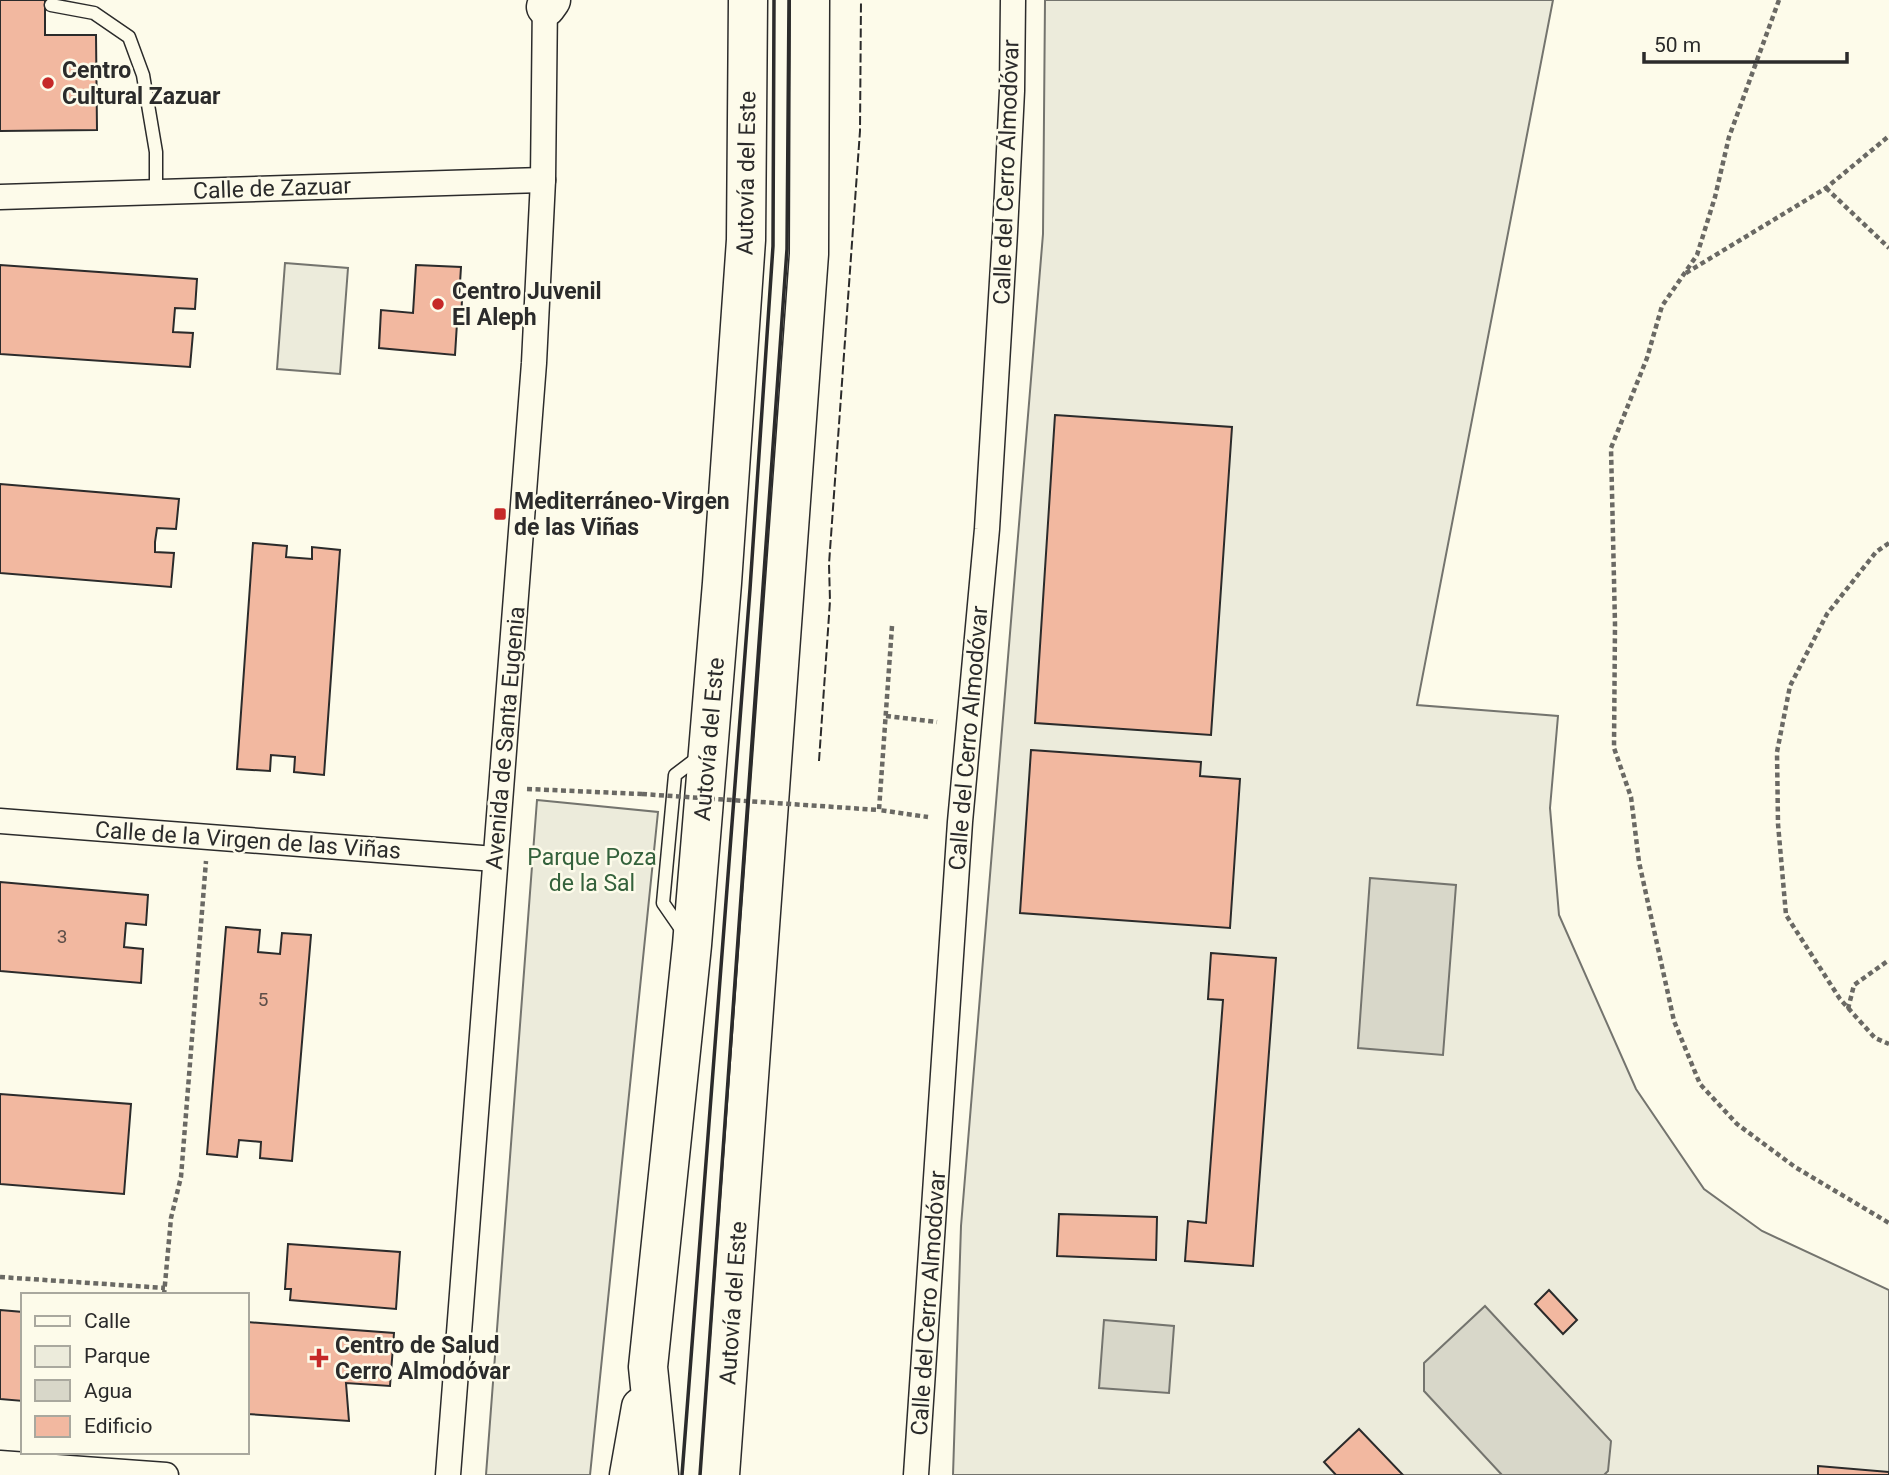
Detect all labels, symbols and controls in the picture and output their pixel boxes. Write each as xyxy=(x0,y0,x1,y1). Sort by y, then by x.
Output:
scale bar xyxy=(1644,21,1847,65)
text: 50 m xyxy=(1654,33,1701,57)
street label: Calle del Cerro Almodóvar xyxy=(988,39,1025,305)
place label: Centro Cultural Zazuar xyxy=(62,57,221,110)
marker: Centro Cultural Zazuar xyxy=(40,75,56,91)
street label: Autovía del Este xyxy=(732,91,761,255)
street label: Calle de Zazuar xyxy=(193,172,352,205)
place label: Centro Juvenil El Aleph xyxy=(452,278,602,331)
marker: Centro Juvenil El Aleph xyxy=(430,296,446,312)
place label: Mediterráneo-Virgen de las Viñas xyxy=(514,488,730,541)
marker: Mediterráneo-Virgen de las Viñas xyxy=(492,506,508,522)
street label: Calle del Cerro Almodóvar xyxy=(943,604,994,871)
street label: Avenida de Santa Eugenia xyxy=(481,605,530,871)
street label: Autovía del Este xyxy=(689,656,730,822)
street label: Calle de la Virgen de las Viñas xyxy=(94,816,402,865)
park label: Parque Poza de la Sal xyxy=(527,844,657,897)
house number: 3 xyxy=(57,925,67,948)
house number: 5 xyxy=(258,988,268,1011)
street label: Calle del Cerro Almodóvar xyxy=(906,1169,951,1436)
street label: Autovía del Este xyxy=(714,1220,753,1386)
legend xyxy=(21,1293,248,1454)
text: Calle xyxy=(84,1309,130,1333)
place label: Centro de Salud Cerro Almodóvar xyxy=(335,1332,511,1385)
text: Parque xyxy=(84,1344,150,1368)
marker: Centro de Salud Cerro Almodóvar xyxy=(309,1348,329,1368)
text: Agua xyxy=(84,1379,133,1403)
text: Edificio xyxy=(84,1414,152,1438)

